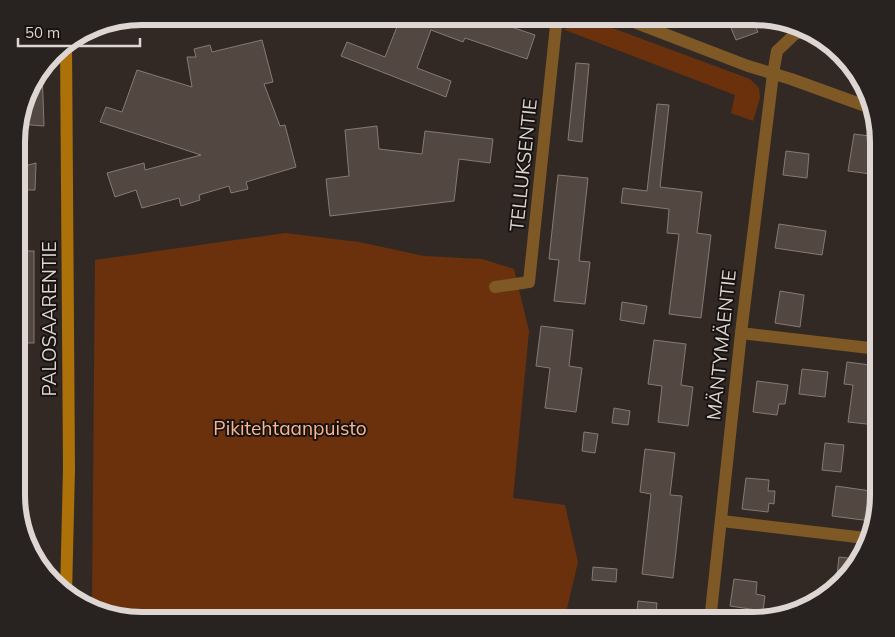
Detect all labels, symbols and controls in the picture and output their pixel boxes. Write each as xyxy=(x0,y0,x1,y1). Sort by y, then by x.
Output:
scale bar xyxy=(18,15,140,47)
text: 50 m xyxy=(25,23,60,42)
street label: TELLUKSENTIE xyxy=(504,98,542,232)
street label: PALOSAARENTIE xyxy=(37,241,61,397)
street label: MÄNTYMÄENTIE xyxy=(701,269,741,421)
park label: Pikitehtaanpuisto xyxy=(213,416,367,440)

